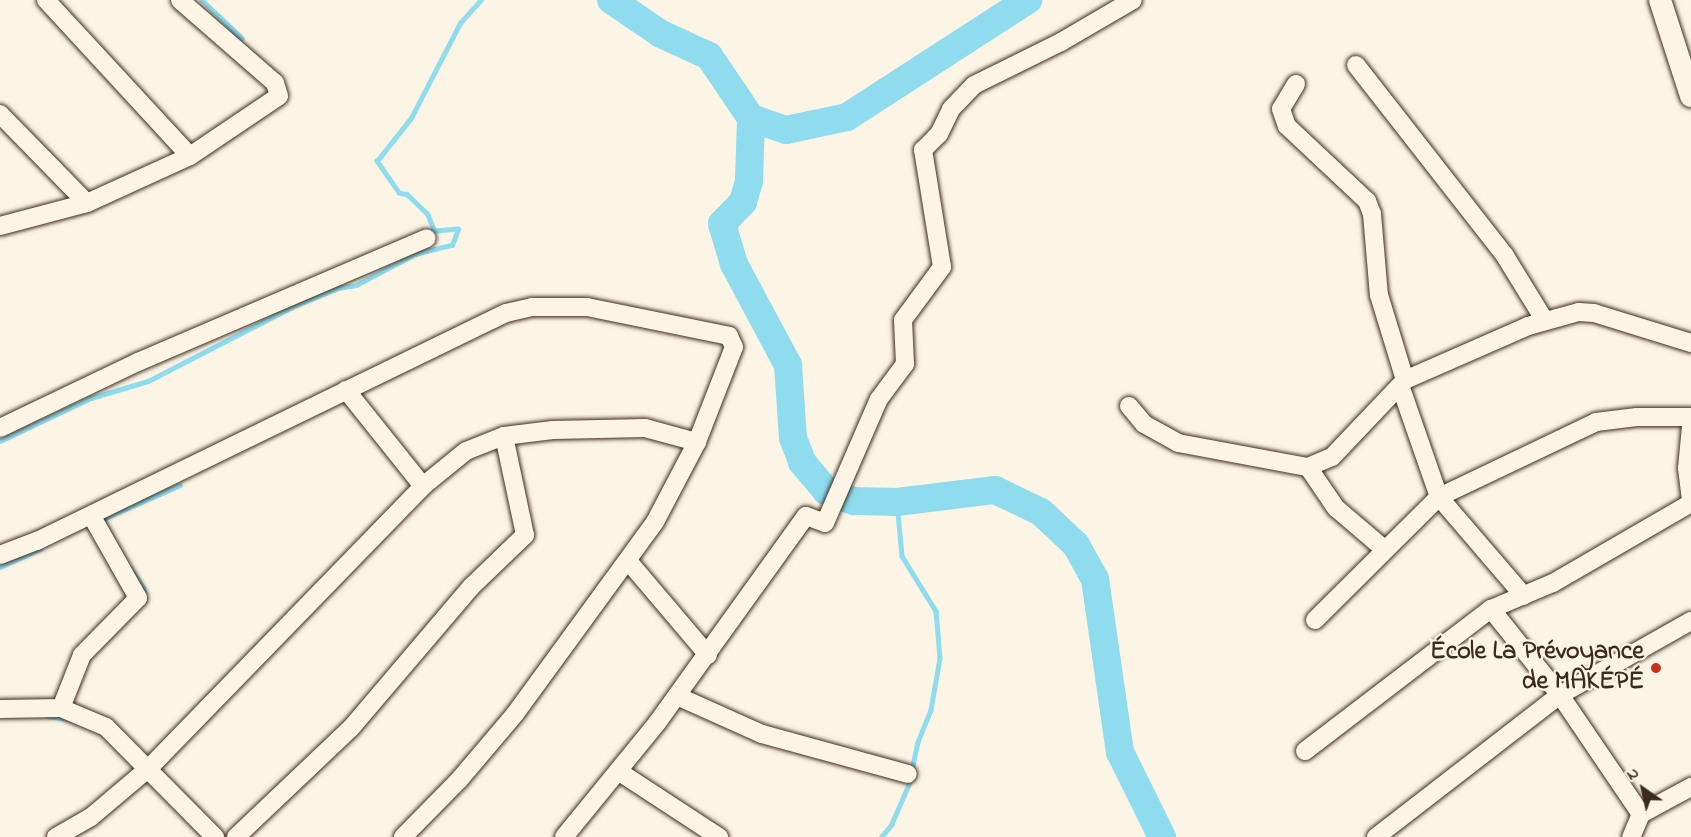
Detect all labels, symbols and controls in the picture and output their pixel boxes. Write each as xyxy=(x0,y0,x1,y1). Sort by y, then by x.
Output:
place label: École La Prévoyance de MAKÉPÉ xyxy=(1430,637,1644,698)
marker: École La Prévoyance de MAKÉPÉ xyxy=(1649,661,1663,675)
north arrow xyxy=(1613,759,1673,819)
text: N xyxy=(1622,761,1644,787)

